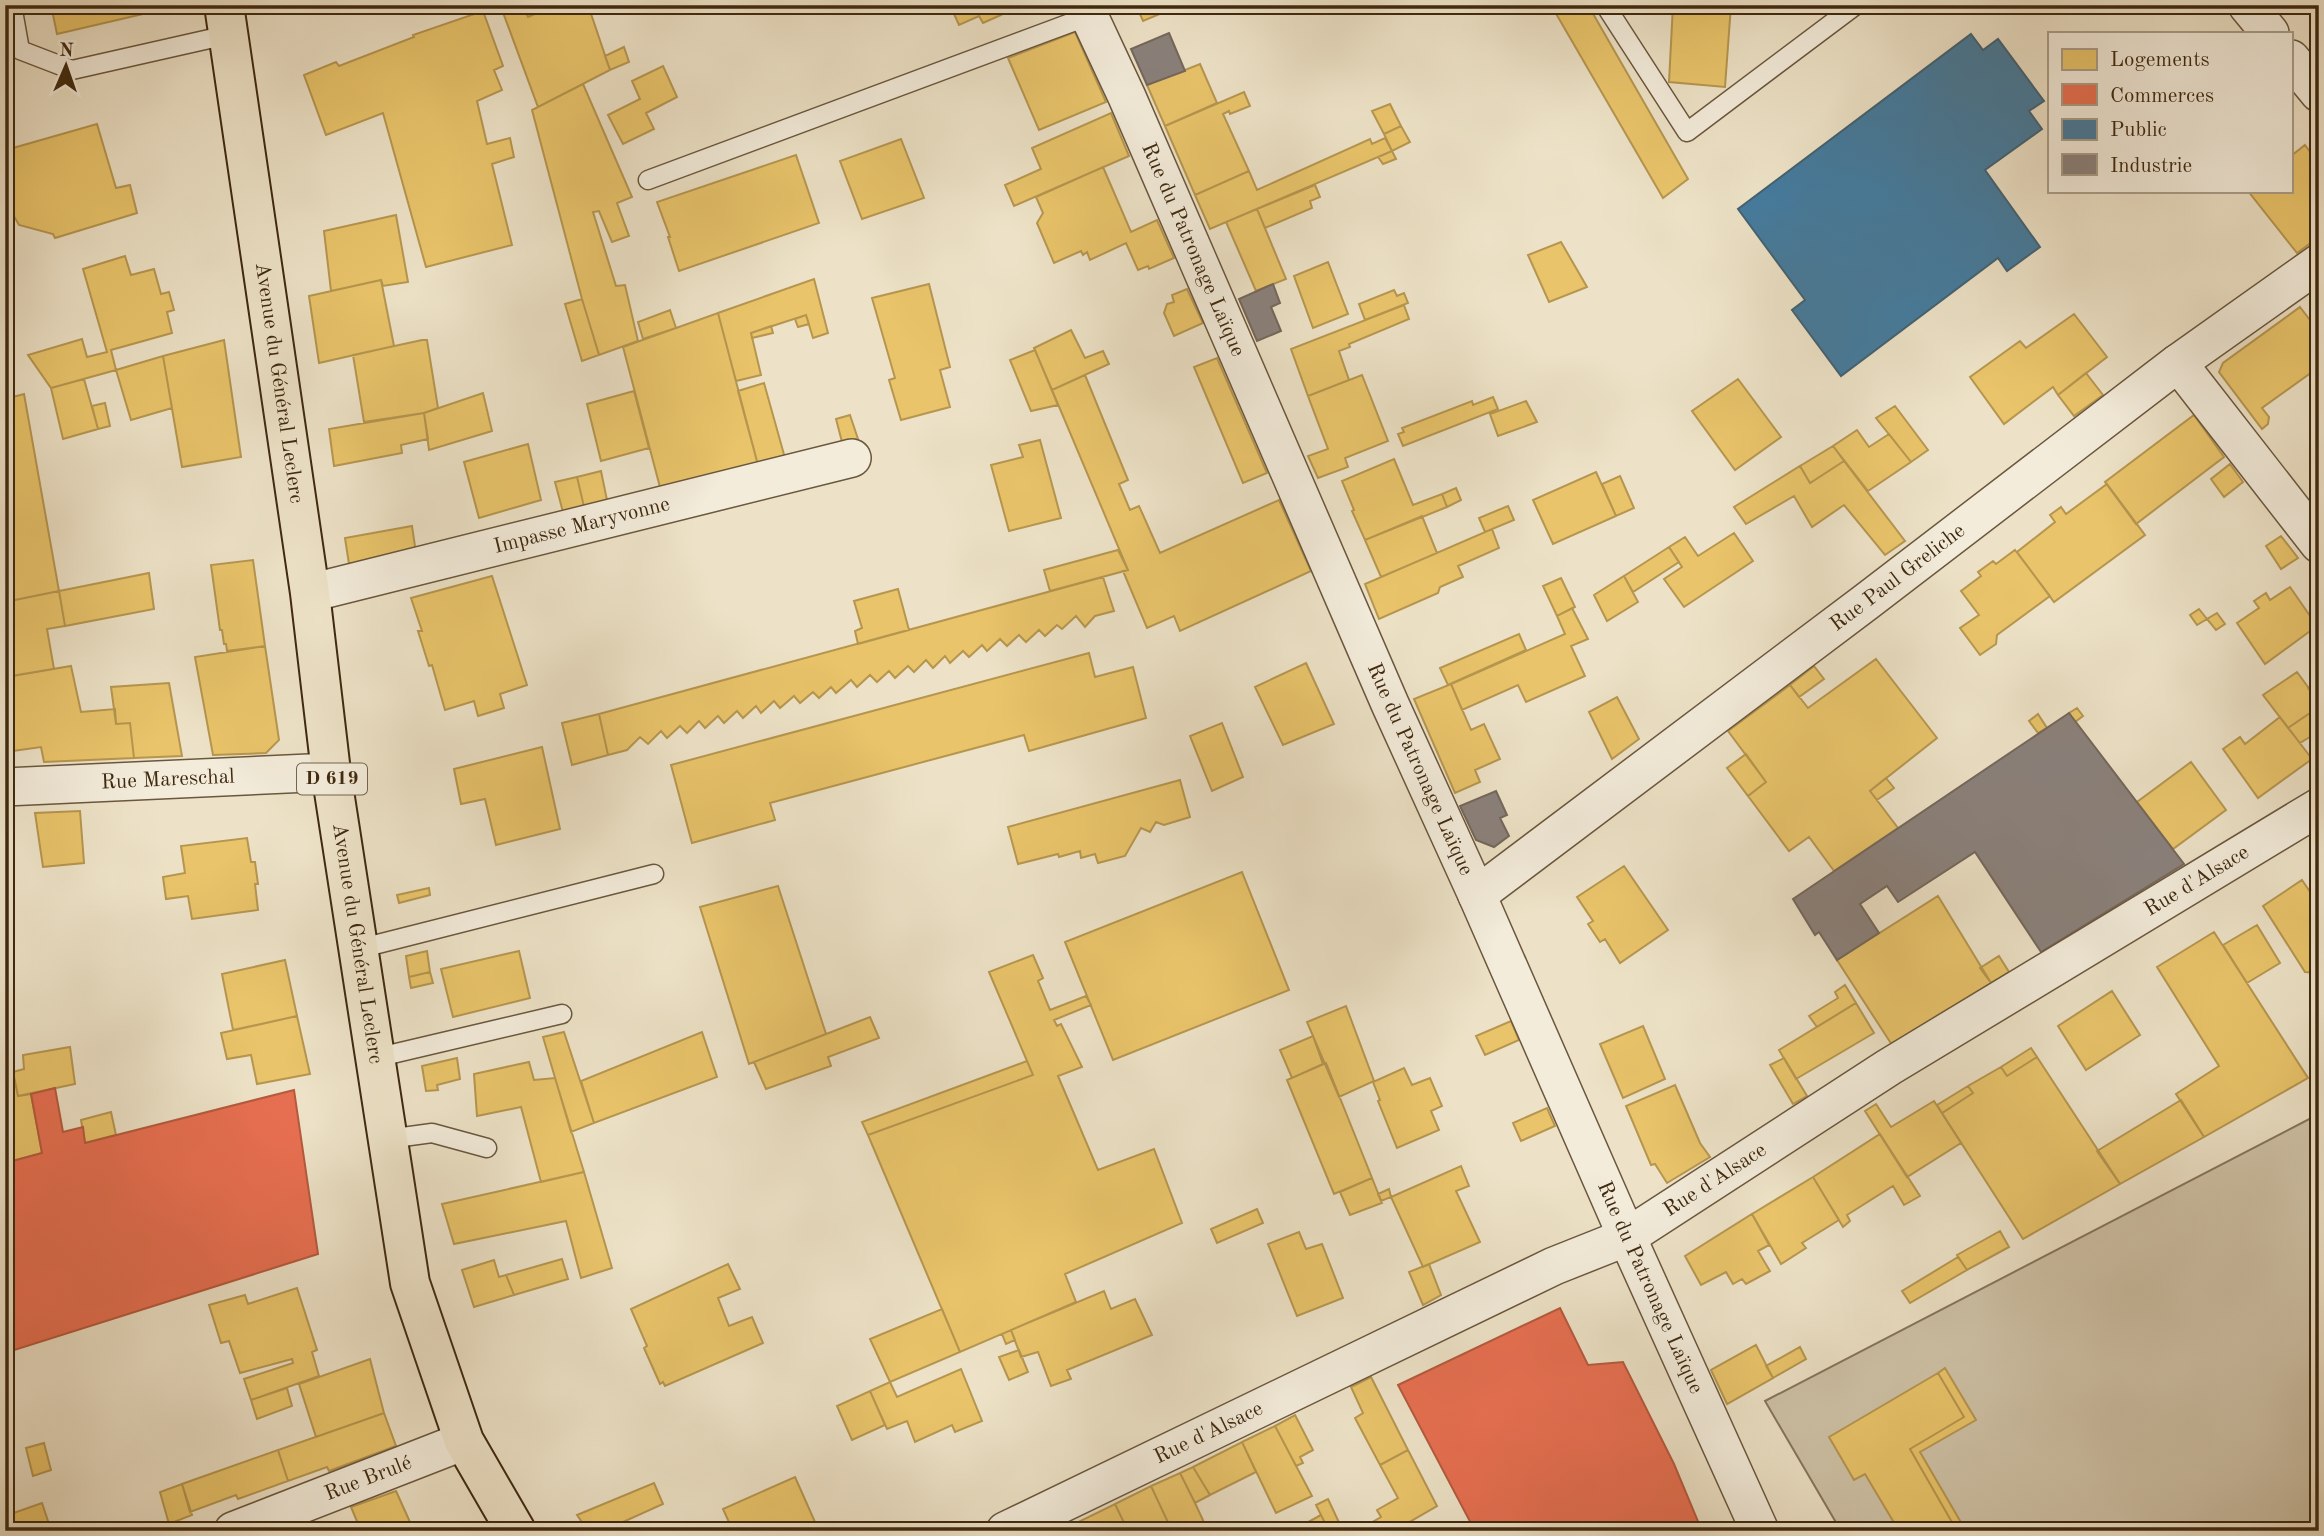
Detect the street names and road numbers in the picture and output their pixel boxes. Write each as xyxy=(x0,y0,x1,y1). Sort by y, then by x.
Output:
street label: Rue du Patronage Laïque xyxy=(1138,140,1249,360)
street label: Avenue du Général Leclerc xyxy=(251,261,307,505)
street label: Impasse Maryvonne xyxy=(491,493,672,557)
street label: Rue Paul Greliche xyxy=(1826,520,1969,635)
street label: Rue du Patronage Laïque xyxy=(1363,660,1477,879)
road number: D 619 xyxy=(297,764,367,794)
street label: Rue Mareschal xyxy=(100,766,236,793)
street label: Avenue du Général Leclerc xyxy=(329,822,386,1065)
street label: Rue d'Alsace xyxy=(2141,841,2253,920)
street label: Rue d'Alsace xyxy=(1660,1139,1770,1221)
street label: Rue du Patronage Laïque xyxy=(1593,1178,1707,1397)
street label: Rue d'Alsace xyxy=(1151,1398,1266,1468)
street label: Rue Brulé xyxy=(322,1452,415,1505)

